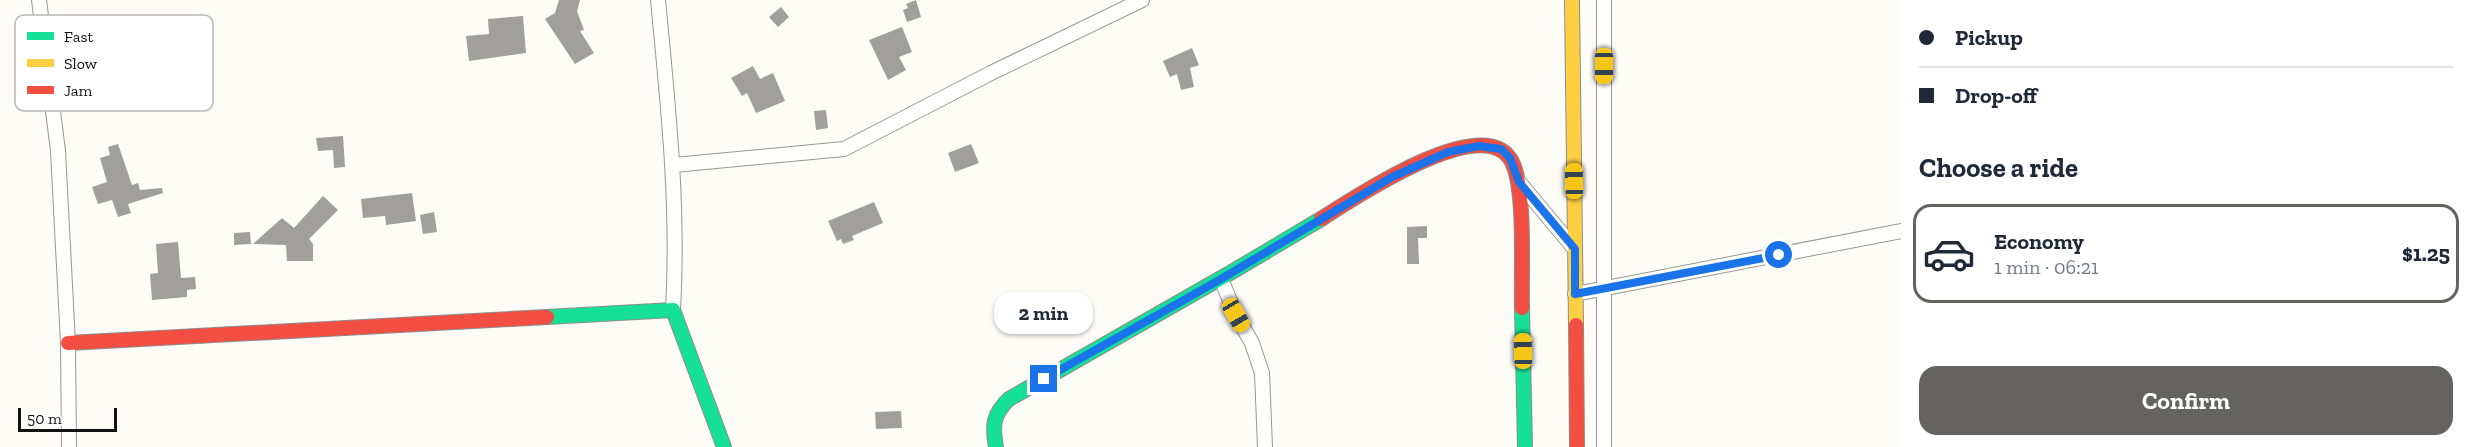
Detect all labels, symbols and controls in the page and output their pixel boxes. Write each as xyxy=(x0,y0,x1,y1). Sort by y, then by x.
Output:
legend xyxy=(15,15,213,111)
text: Pickup xyxy=(1955,24,2023,51)
text: Fast xyxy=(64,27,93,46)
car xyxy=(1595,48,1613,84)
text: Slow xyxy=(64,54,98,73)
text: Jam xyxy=(64,81,93,100)
text: Drop-off xyxy=(1955,82,2037,109)
text: Choose a ride xyxy=(1919,152,2078,184)
car xyxy=(1565,163,1583,199)
icon: car xyxy=(1922,227,1976,281)
text: Economy xyxy=(1994,228,2084,255)
text: $1.25 xyxy=(2402,240,2450,267)
route start xyxy=(1765,241,1792,268)
text: 1 min · 06:21 xyxy=(1994,255,2099,279)
callout: 2 min xyxy=(994,292,1094,334)
car xyxy=(1219,295,1253,335)
text: 2 min xyxy=(1019,301,1068,325)
car xyxy=(1514,333,1532,369)
route end xyxy=(1030,365,1057,392)
button: Confirm xyxy=(1919,366,2453,435)
scale bar xyxy=(18,405,117,432)
text: 50 m xyxy=(27,409,62,428)

